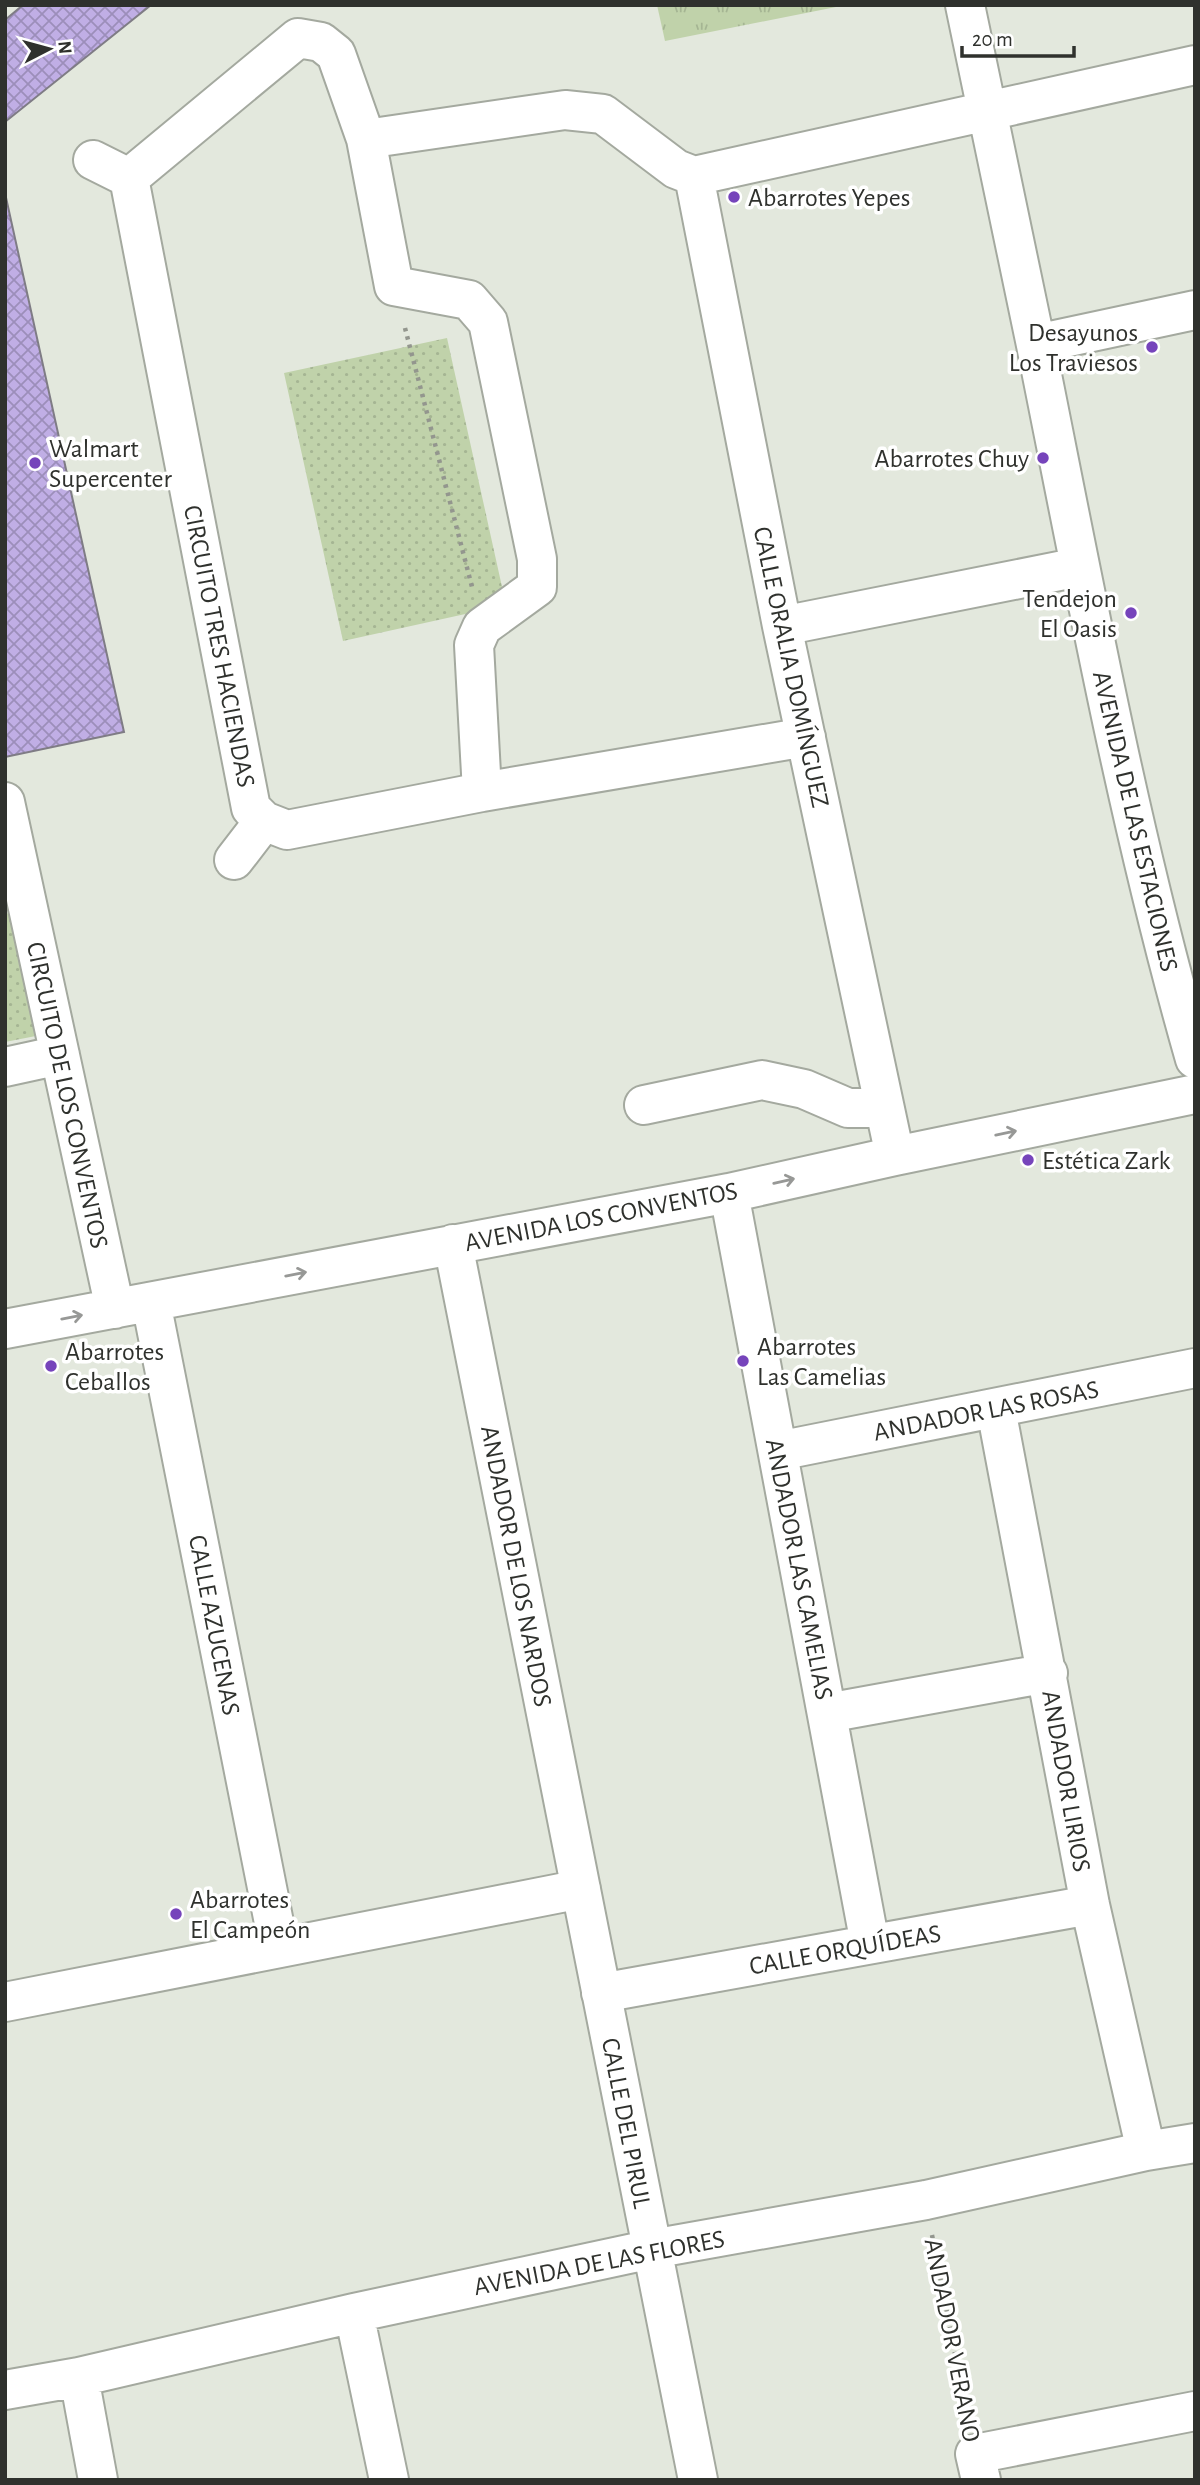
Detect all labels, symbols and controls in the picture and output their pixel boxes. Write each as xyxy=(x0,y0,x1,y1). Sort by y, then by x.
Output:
north arrow xyxy=(14,14,84,84)
scale bar xyxy=(962,14,1074,58)
text: 20 m xyxy=(972,29,1013,50)
text: N xyxy=(54,40,75,55)
place label: Abarrotes Yepes xyxy=(748,185,910,211)
marker: Abarrotes Yepes xyxy=(726,189,742,205)
place label: Desayunos Los Traviesos xyxy=(1009,320,1138,376)
marker: Desayunos Los Traviesos xyxy=(1144,339,1160,355)
place label: Walmart Supercenter xyxy=(49,436,172,492)
place label: Abarrotes Chuy xyxy=(874,446,1029,472)
marker: Abarrotes Chuy xyxy=(1035,450,1051,466)
marker: Walmart Supercenter xyxy=(27,455,43,471)
street label: CIRCUITO TRES HACIENDAS xyxy=(179,503,259,789)
street label: CALLE ORALIA DOMÍNGUEZ xyxy=(749,524,835,810)
place label: Tendejon El Oasis xyxy=(1022,586,1117,642)
marker: Tendejon El Oasis xyxy=(1123,605,1139,621)
street label: AVENIDA DE LAS ESTACIONES xyxy=(1088,668,1182,974)
street label: CIRCUITO DE LOS CONVENTOS xyxy=(22,940,112,1251)
one-way arrow xyxy=(994,1126,1017,1139)
place label: Estética Zark xyxy=(1042,1148,1171,1174)
marker: Estética Zark xyxy=(1020,1152,1036,1168)
one-way arrow xyxy=(772,1174,795,1187)
street label: AVENIDA LOS CONVENTOS xyxy=(463,1178,740,1256)
one-way arrow xyxy=(284,1267,307,1281)
one-way arrow xyxy=(60,1309,83,1323)
place label: Abarrotes Las Camelias xyxy=(757,1334,886,1390)
place label: Abarrotes Ceballos xyxy=(65,1339,164,1395)
marker: Abarrotes Las Camelias xyxy=(735,1353,751,1369)
marker: Abarrotes Ceballos xyxy=(43,1358,59,1374)
street label: ANDADOR LAS ROSAS xyxy=(871,1376,1101,1446)
street label: ANDADOR DE LOS NARDOS xyxy=(476,1423,556,1709)
street label: ANDADOR LAS CAMELIAS xyxy=(761,1436,837,1702)
street label: CALLE AZUCENAS xyxy=(184,1533,244,1718)
street label: ANDADOR LIRIOS xyxy=(1037,1688,1095,1874)
place label: Abarrotes El Campeón xyxy=(190,1887,310,1943)
marker: Abarrotes El Campeón xyxy=(168,1906,184,1922)
street label: CALLE ORQUÍDEAS xyxy=(747,1918,943,1980)
street label: CALLE DEL PIRUL xyxy=(597,2036,655,2211)
street label: AVENIDA DE LAS FLORES xyxy=(472,2226,727,2300)
street label: ANDADOR VERANO xyxy=(920,2236,985,2444)

